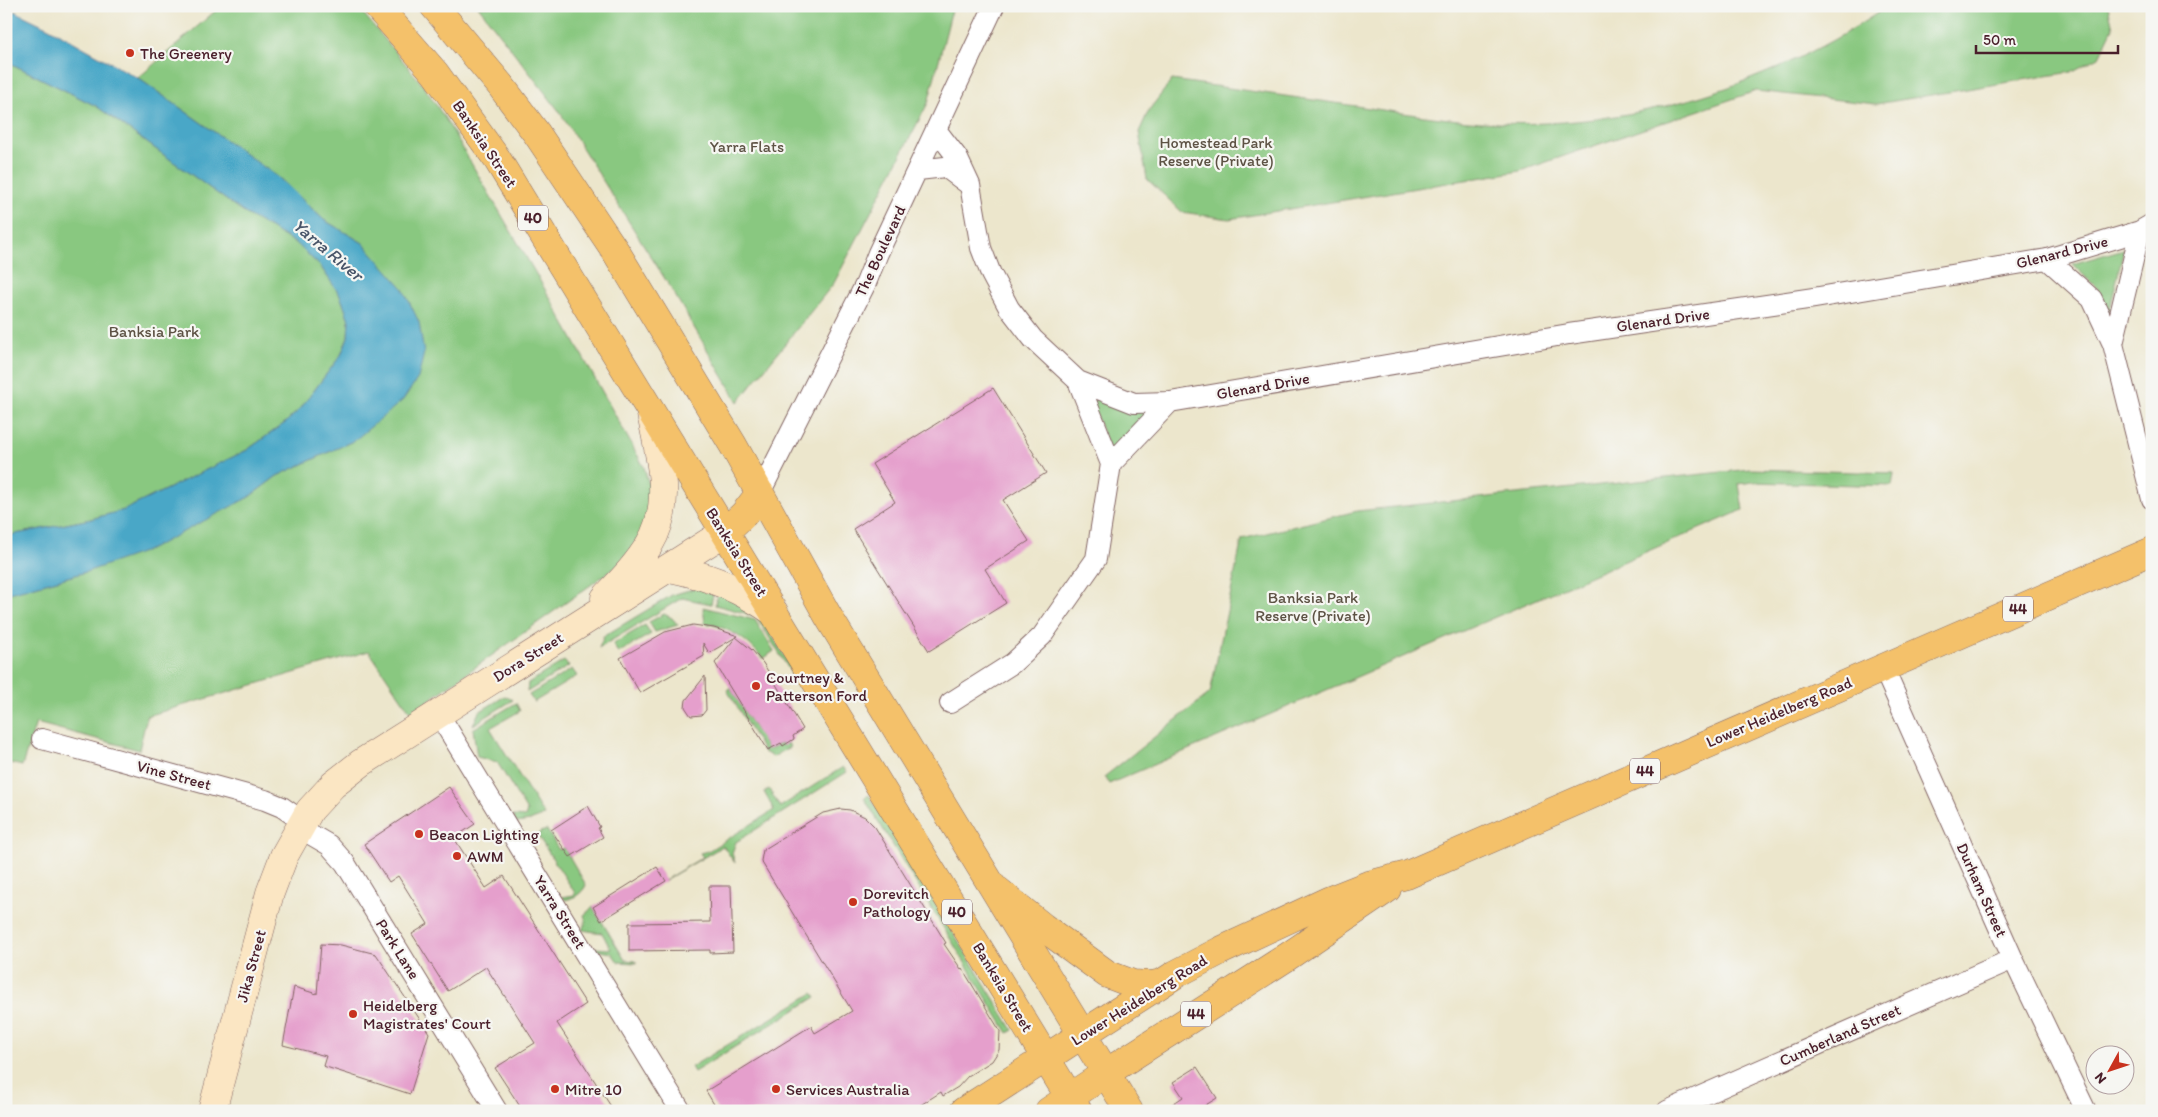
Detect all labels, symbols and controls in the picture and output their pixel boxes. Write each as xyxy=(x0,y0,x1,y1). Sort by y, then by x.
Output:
scale bar xyxy=(1976,22,2118,54)
text: 50 m xyxy=(1983,31,2016,49)
place label: The Greenery xyxy=(140,44,232,63)
marker: The Greenery xyxy=(124,47,136,59)
street label: Banksia Street xyxy=(449,97,521,191)
park label: Homestead Park Reserve (Private) xyxy=(1158,133,1274,170)
park label: Yarra Flats xyxy=(710,137,784,156)
street label: The Boulevard xyxy=(851,202,910,300)
road number: 40 xyxy=(518,206,548,230)
water label: Yarra River xyxy=(288,214,369,287)
street label: Glenard Drive xyxy=(2014,231,2110,273)
street label: Glenard Drive xyxy=(1615,304,1711,336)
park label: Banksia Park xyxy=(109,322,199,341)
street label: Glenard Drive xyxy=(1215,368,1311,404)
street label: Banksia Street xyxy=(702,504,772,600)
park label: Banksia Park Reserve (Private) xyxy=(1255,588,1371,625)
road number: 44 xyxy=(2003,596,2033,622)
street label: Dora Street xyxy=(489,628,567,686)
place label: Courtney & Patterson Ford xyxy=(766,668,867,705)
street label: Lower Heidelberg Road xyxy=(1703,673,1855,751)
marker: Courtney & Patterson Ford xyxy=(750,680,762,692)
street label: Vine Street xyxy=(135,756,213,794)
road number: 44 xyxy=(1630,758,1660,784)
place label: Beacon Lighting xyxy=(429,825,540,844)
marker: Beacon Lighting xyxy=(413,828,425,840)
street label: Durham Street xyxy=(1953,840,2011,940)
place label: AWM xyxy=(467,847,504,866)
marker: AWM xyxy=(451,850,463,862)
street label: Yarra Street xyxy=(530,872,590,952)
place label: Dorevitch Pathology xyxy=(863,884,931,921)
marker: Dorevitch Pathology xyxy=(847,896,859,908)
road number: 40 xyxy=(942,900,972,924)
street label: Park Lane xyxy=(372,915,424,983)
street label: Jika Street xyxy=(232,928,270,1004)
street label: Banksia Street xyxy=(969,939,1037,1035)
street label: Lower Heidelberg Road xyxy=(1068,950,1211,1050)
place label: Heidelberg Magistrates' Court xyxy=(363,996,491,1033)
street label: Cumberland Street xyxy=(1776,1000,1904,1070)
road number: 44 xyxy=(1181,1002,1211,1026)
marker: Heidelberg Magistrates' Court xyxy=(347,1008,359,1020)
north arrow xyxy=(2086,1044,2136,1094)
text: N xyxy=(2091,1069,2110,1087)
place label: Mitre 10 xyxy=(565,1080,622,1099)
place label: Services Australia xyxy=(786,1080,910,1099)
marker: Mitre 10 xyxy=(549,1083,561,1095)
marker: Services Australia xyxy=(770,1083,782,1095)

